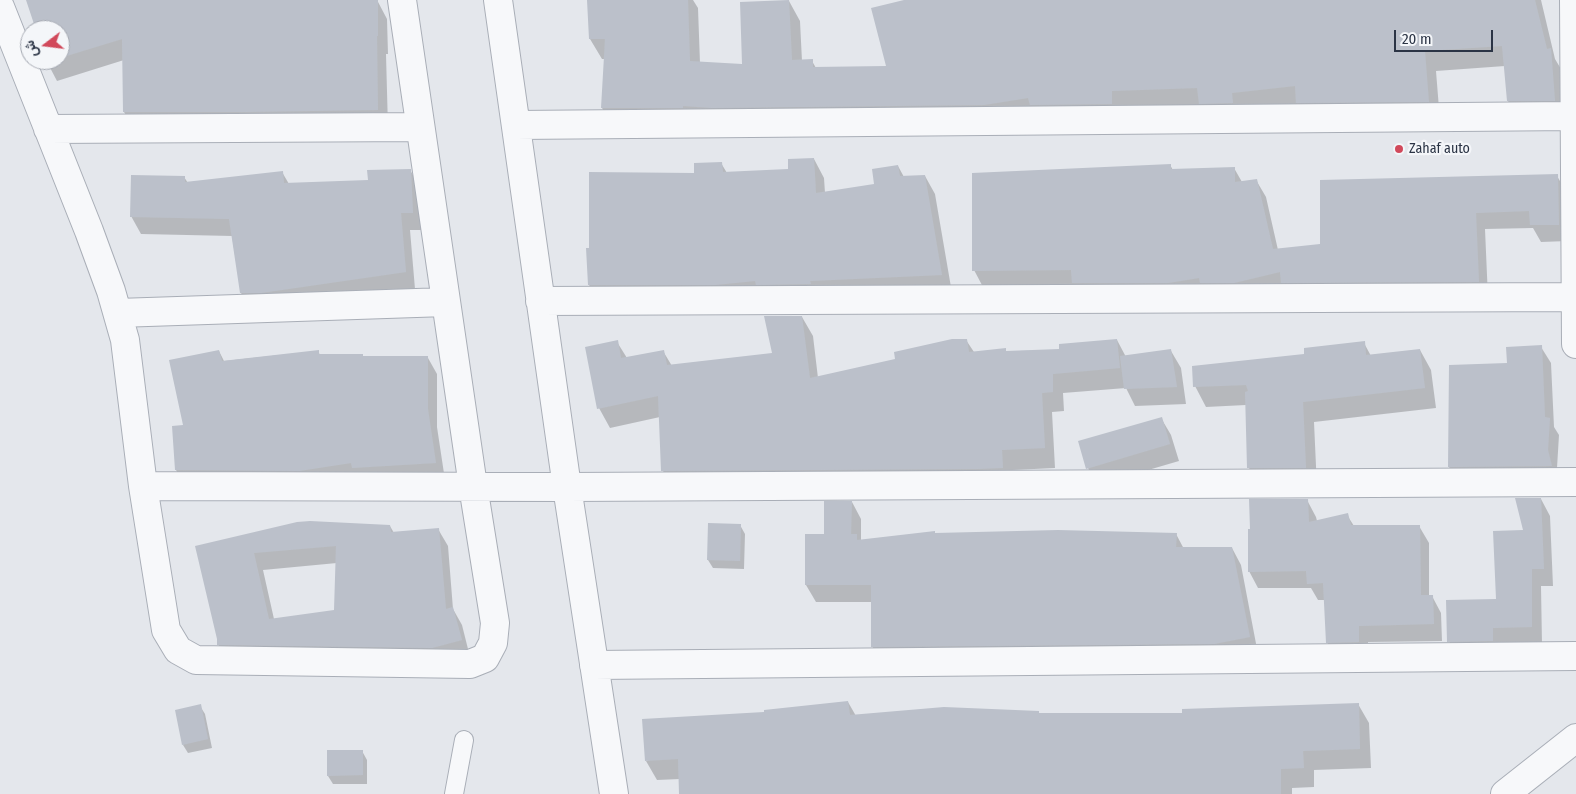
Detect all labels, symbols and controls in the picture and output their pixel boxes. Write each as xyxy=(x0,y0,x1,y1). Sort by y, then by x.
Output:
north arrow xyxy=(20,20,70,70)
scale bar xyxy=(1396,20,1495,52)
text: 20 m xyxy=(1402,30,1432,48)
text: ش xyxy=(21,38,41,59)
place label: Zahaf auto xyxy=(1409,141,1470,157)
marker: Zahaf auto xyxy=(1393,143,1405,155)

